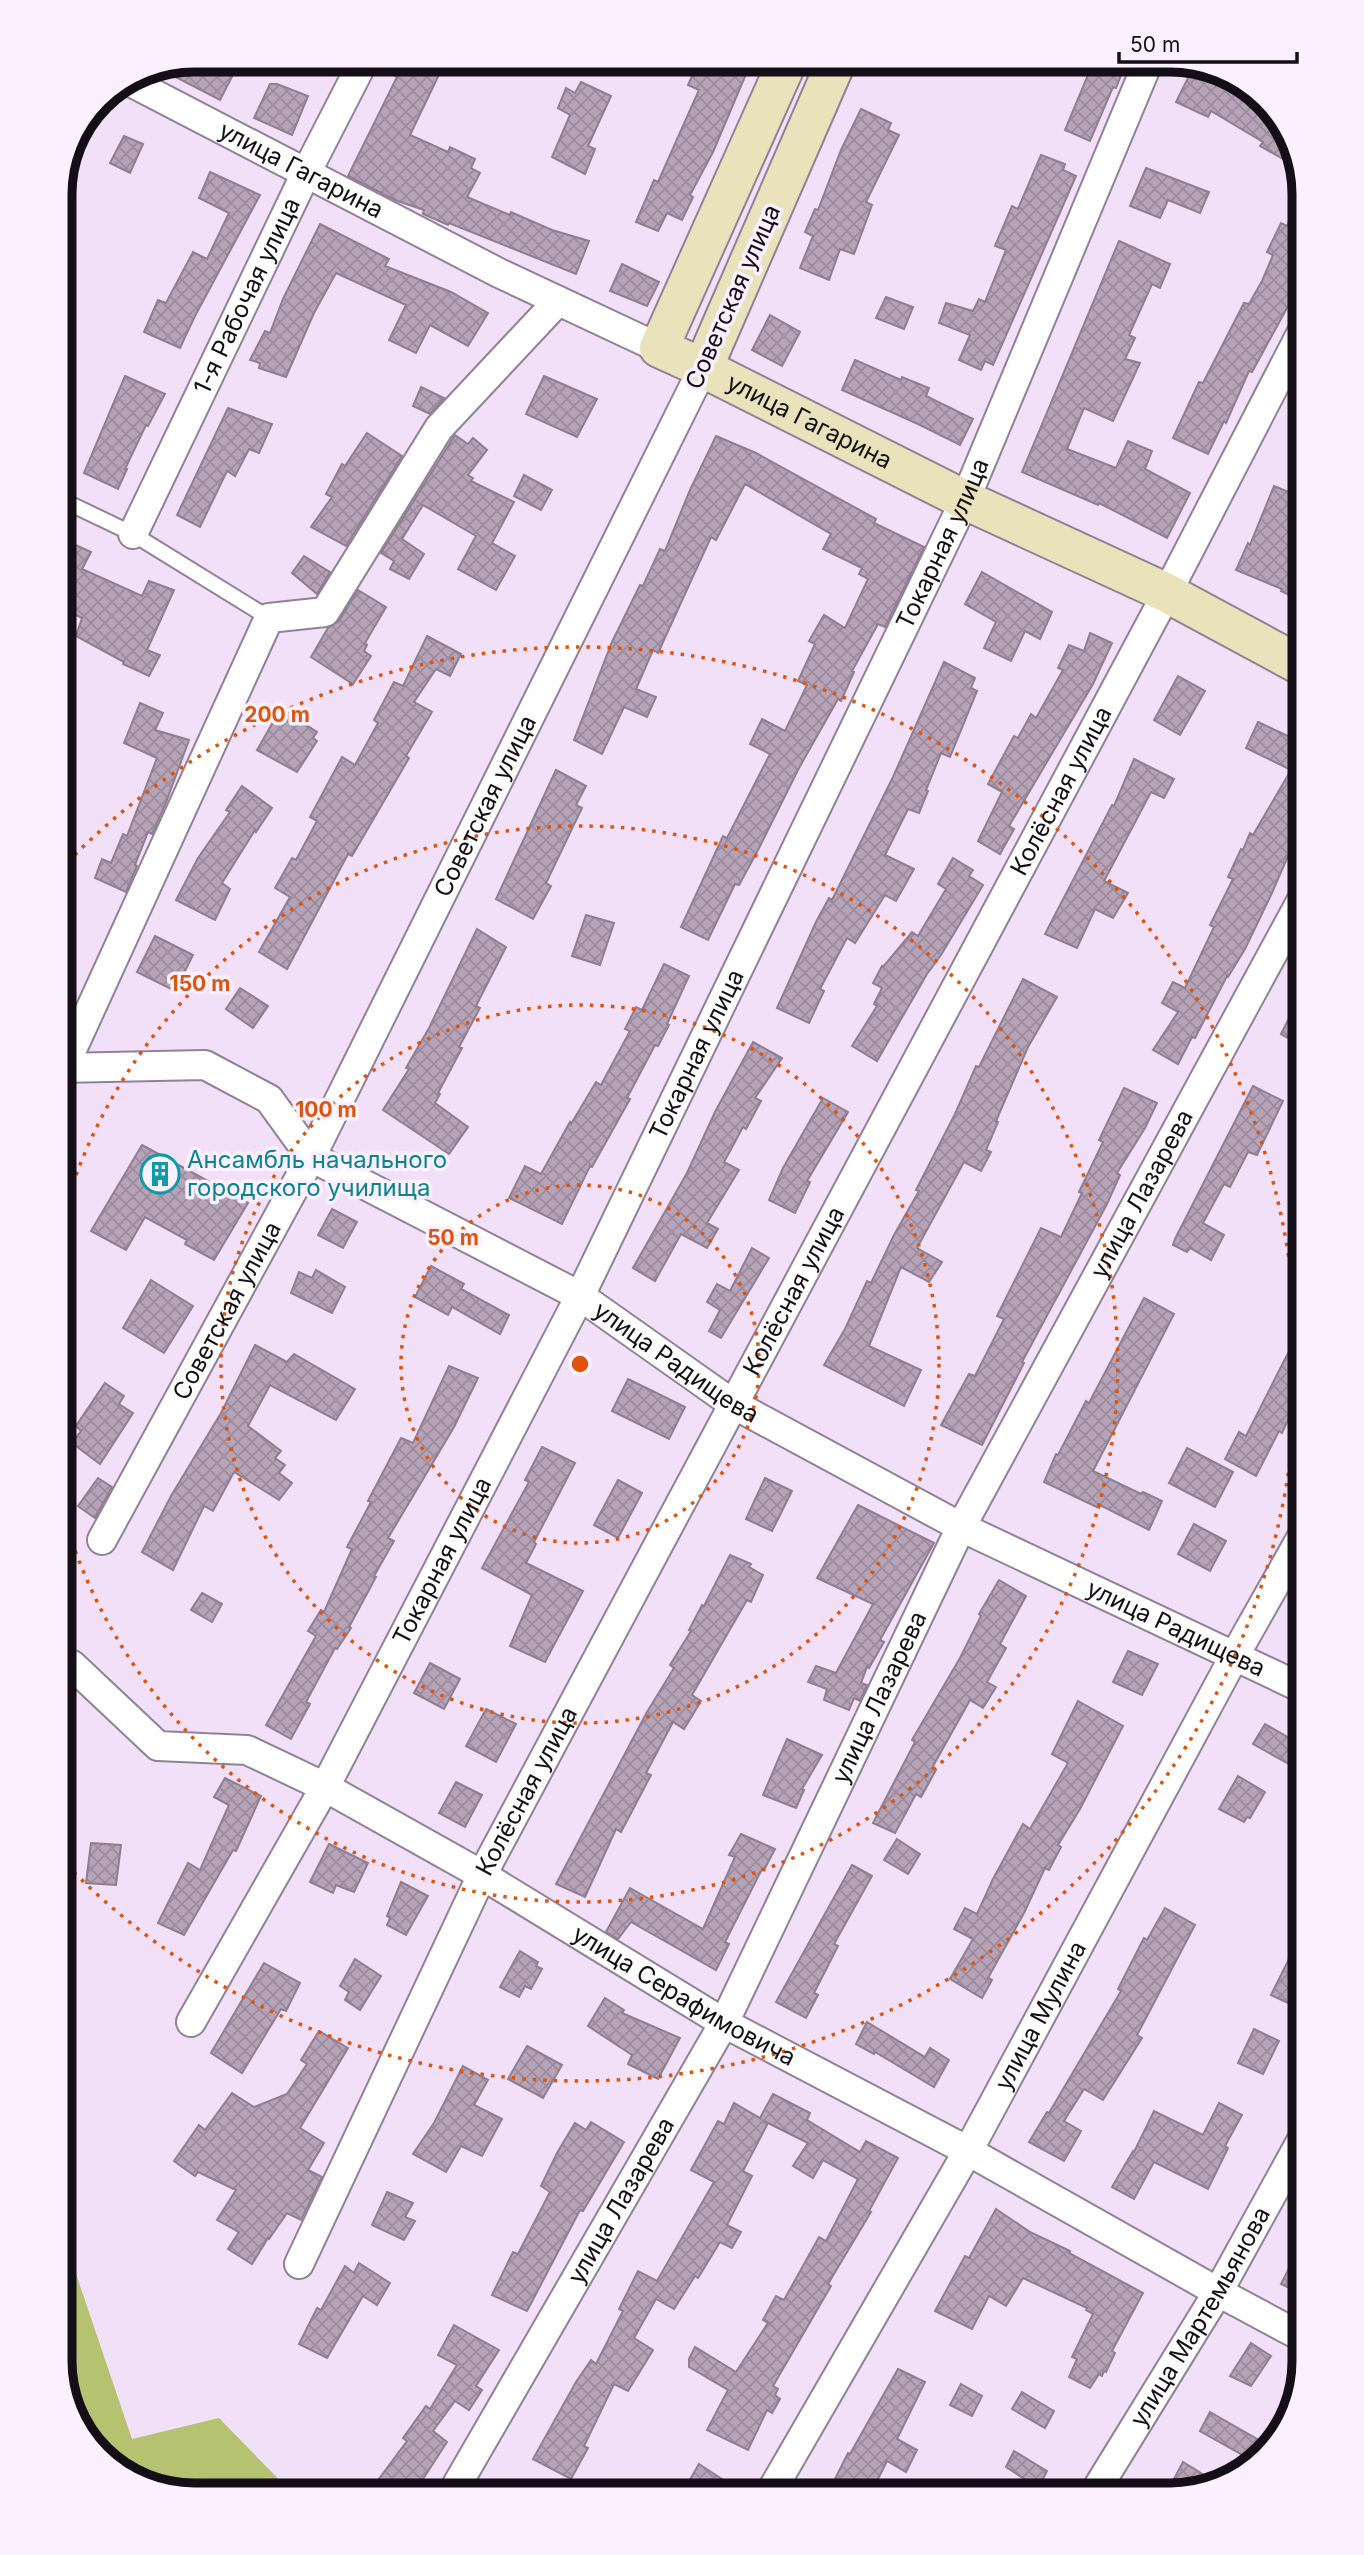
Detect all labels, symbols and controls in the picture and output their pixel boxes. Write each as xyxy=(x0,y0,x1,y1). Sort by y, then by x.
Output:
scale bar xyxy=(1119,21,1298,65)
text: 50 m xyxy=(1130,32,1180,57)
street label: улица Гагарина xyxy=(214,115,388,224)
street label: 1-я Рабочая улица xyxy=(187,193,306,399)
street label: Советская улица xyxy=(679,200,786,393)
street label: улица Гагарина xyxy=(722,367,897,475)
street label: Токарная улица xyxy=(890,454,995,634)
street label: Колёсная улица xyxy=(1004,701,1118,880)
text: 200 m xyxy=(244,702,310,727)
street label: Советская улица xyxy=(428,711,542,901)
street label: Токарная улица xyxy=(643,965,750,1144)
text: 150 m xyxy=(170,971,230,996)
text: 100 m xyxy=(295,1097,357,1122)
street label: улица Лазарева xyxy=(1084,1104,1199,1283)
place label: Ансамбль начального городского училища xyxy=(187,1145,447,1202)
building icon: Ансамбль начального городского училища xyxy=(139,1153,181,1195)
street label: Колёсная улица xyxy=(737,1201,850,1380)
street label: Советская улица xyxy=(166,1216,287,1405)
text: 50 m xyxy=(427,1225,479,1250)
street label: улица Радищева xyxy=(588,1295,764,1429)
centre of rings xyxy=(568,1352,592,1376)
street label: Токарная улица xyxy=(386,1472,497,1650)
street label: улица Радищева xyxy=(1082,1574,1270,1683)
street label: улица Лазарева xyxy=(826,1606,933,1788)
street label: Колёсная улица xyxy=(470,1702,583,1880)
street label: улица Серафимовича xyxy=(567,1919,801,2072)
street label: улица Мулина xyxy=(989,1936,1092,2095)
street label: улица Лазарева xyxy=(561,2112,680,2289)
street label: улица Мартемьянова xyxy=(1124,2202,1276,2432)

